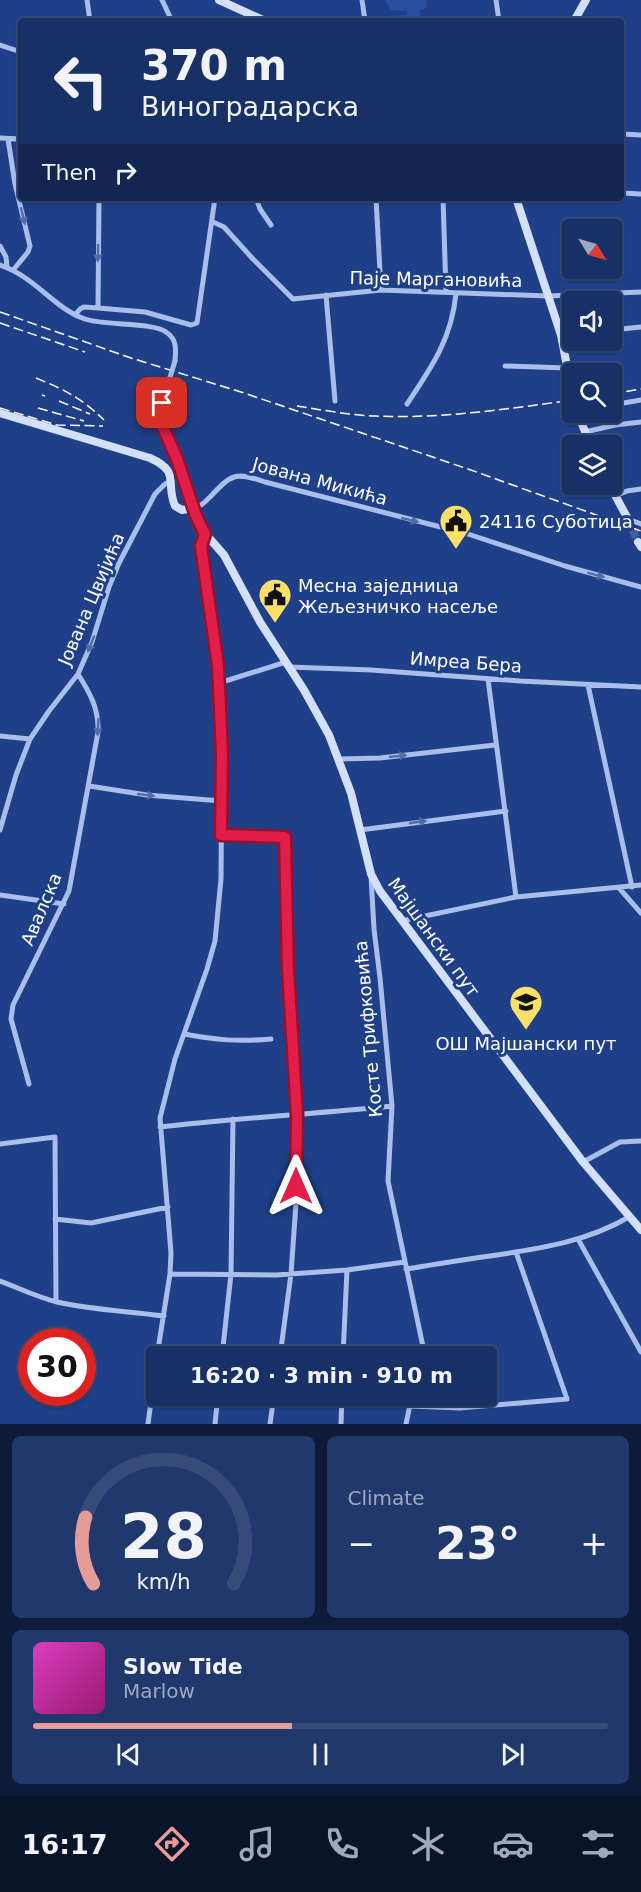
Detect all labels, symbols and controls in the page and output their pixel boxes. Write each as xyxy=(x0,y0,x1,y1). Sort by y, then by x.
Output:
text: 370 m xyxy=(141,41,287,90)
icon: left xyxy=(42,42,120,120)
text: Виноградарска xyxy=(141,91,359,122)
icon: right xyxy=(109,156,142,189)
text: Then xyxy=(42,160,97,185)
one-way arrow xyxy=(19,207,29,225)
north arrow xyxy=(562,219,622,279)
map controls xyxy=(562,219,622,495)
one-way arrow xyxy=(93,243,103,262)
street label: Паје Маргановића xyxy=(349,267,523,291)
button: sound xyxy=(562,291,622,351)
button: search xyxy=(562,363,622,423)
pin xyxy=(136,377,187,428)
icon: arrive xyxy=(145,386,178,419)
button: layers xyxy=(562,435,622,495)
street label: Јована Микића xyxy=(249,453,390,509)
public building icon: 24116 Суботица xyxy=(438,503,474,550)
place label: 24116 Суботица xyxy=(479,511,633,532)
one-way arrow xyxy=(400,515,419,525)
street label: Јована Цвијића xyxy=(53,529,128,669)
one-way arrow xyxy=(588,571,606,580)
place label: Месна заједница Жељезничко насеље xyxy=(298,575,498,617)
public building icon: Месна заједница Жељезничко насеље xyxy=(257,577,293,624)
one-way arrow xyxy=(86,635,95,653)
street label: Имреа Бера xyxy=(409,648,523,676)
one-way arrow xyxy=(93,718,102,737)
one-way arrow xyxy=(388,752,407,761)
one-way arrow xyxy=(137,790,156,799)
one-way arrow xyxy=(409,818,428,827)
street label: Авалска xyxy=(16,869,66,949)
street label: Мајшански пут xyxy=(384,873,484,1001)
street label: Косте Трифковића xyxy=(350,940,386,1118)
school or university icon: ОШ Мајшански пут xyxy=(508,984,544,1031)
place label: ОШ Мајшански пут xyxy=(435,1033,617,1054)
position arrow xyxy=(264,1154,328,1218)
speed limit sign: 30 xyxy=(18,1328,96,1406)
text: 16:20 · 3 min · 910 m xyxy=(190,1363,453,1388)
text: Climate xyxy=(348,1486,424,1510)
text: 28 xyxy=(120,1500,207,1573)
text: 23° xyxy=(435,1517,520,1570)
text: − xyxy=(348,1524,375,1563)
text: + xyxy=(580,1524,608,1563)
text: km/h xyxy=(136,1569,190,1594)
text: Slow Tide xyxy=(123,1654,243,1679)
text: Marlow xyxy=(123,1679,195,1703)
icon: previous xyxy=(112,1738,145,1771)
icon: pause xyxy=(304,1738,337,1771)
icon: next xyxy=(496,1738,529,1771)
icon: directions xyxy=(151,1823,193,1865)
icon: music xyxy=(236,1823,278,1865)
icon: phone xyxy=(321,1823,363,1865)
icon: climate xyxy=(407,1823,449,1865)
icon: car xyxy=(492,1823,534,1865)
icon: filters xyxy=(577,1823,619,1865)
text: 16:17 xyxy=(22,1829,108,1860)

